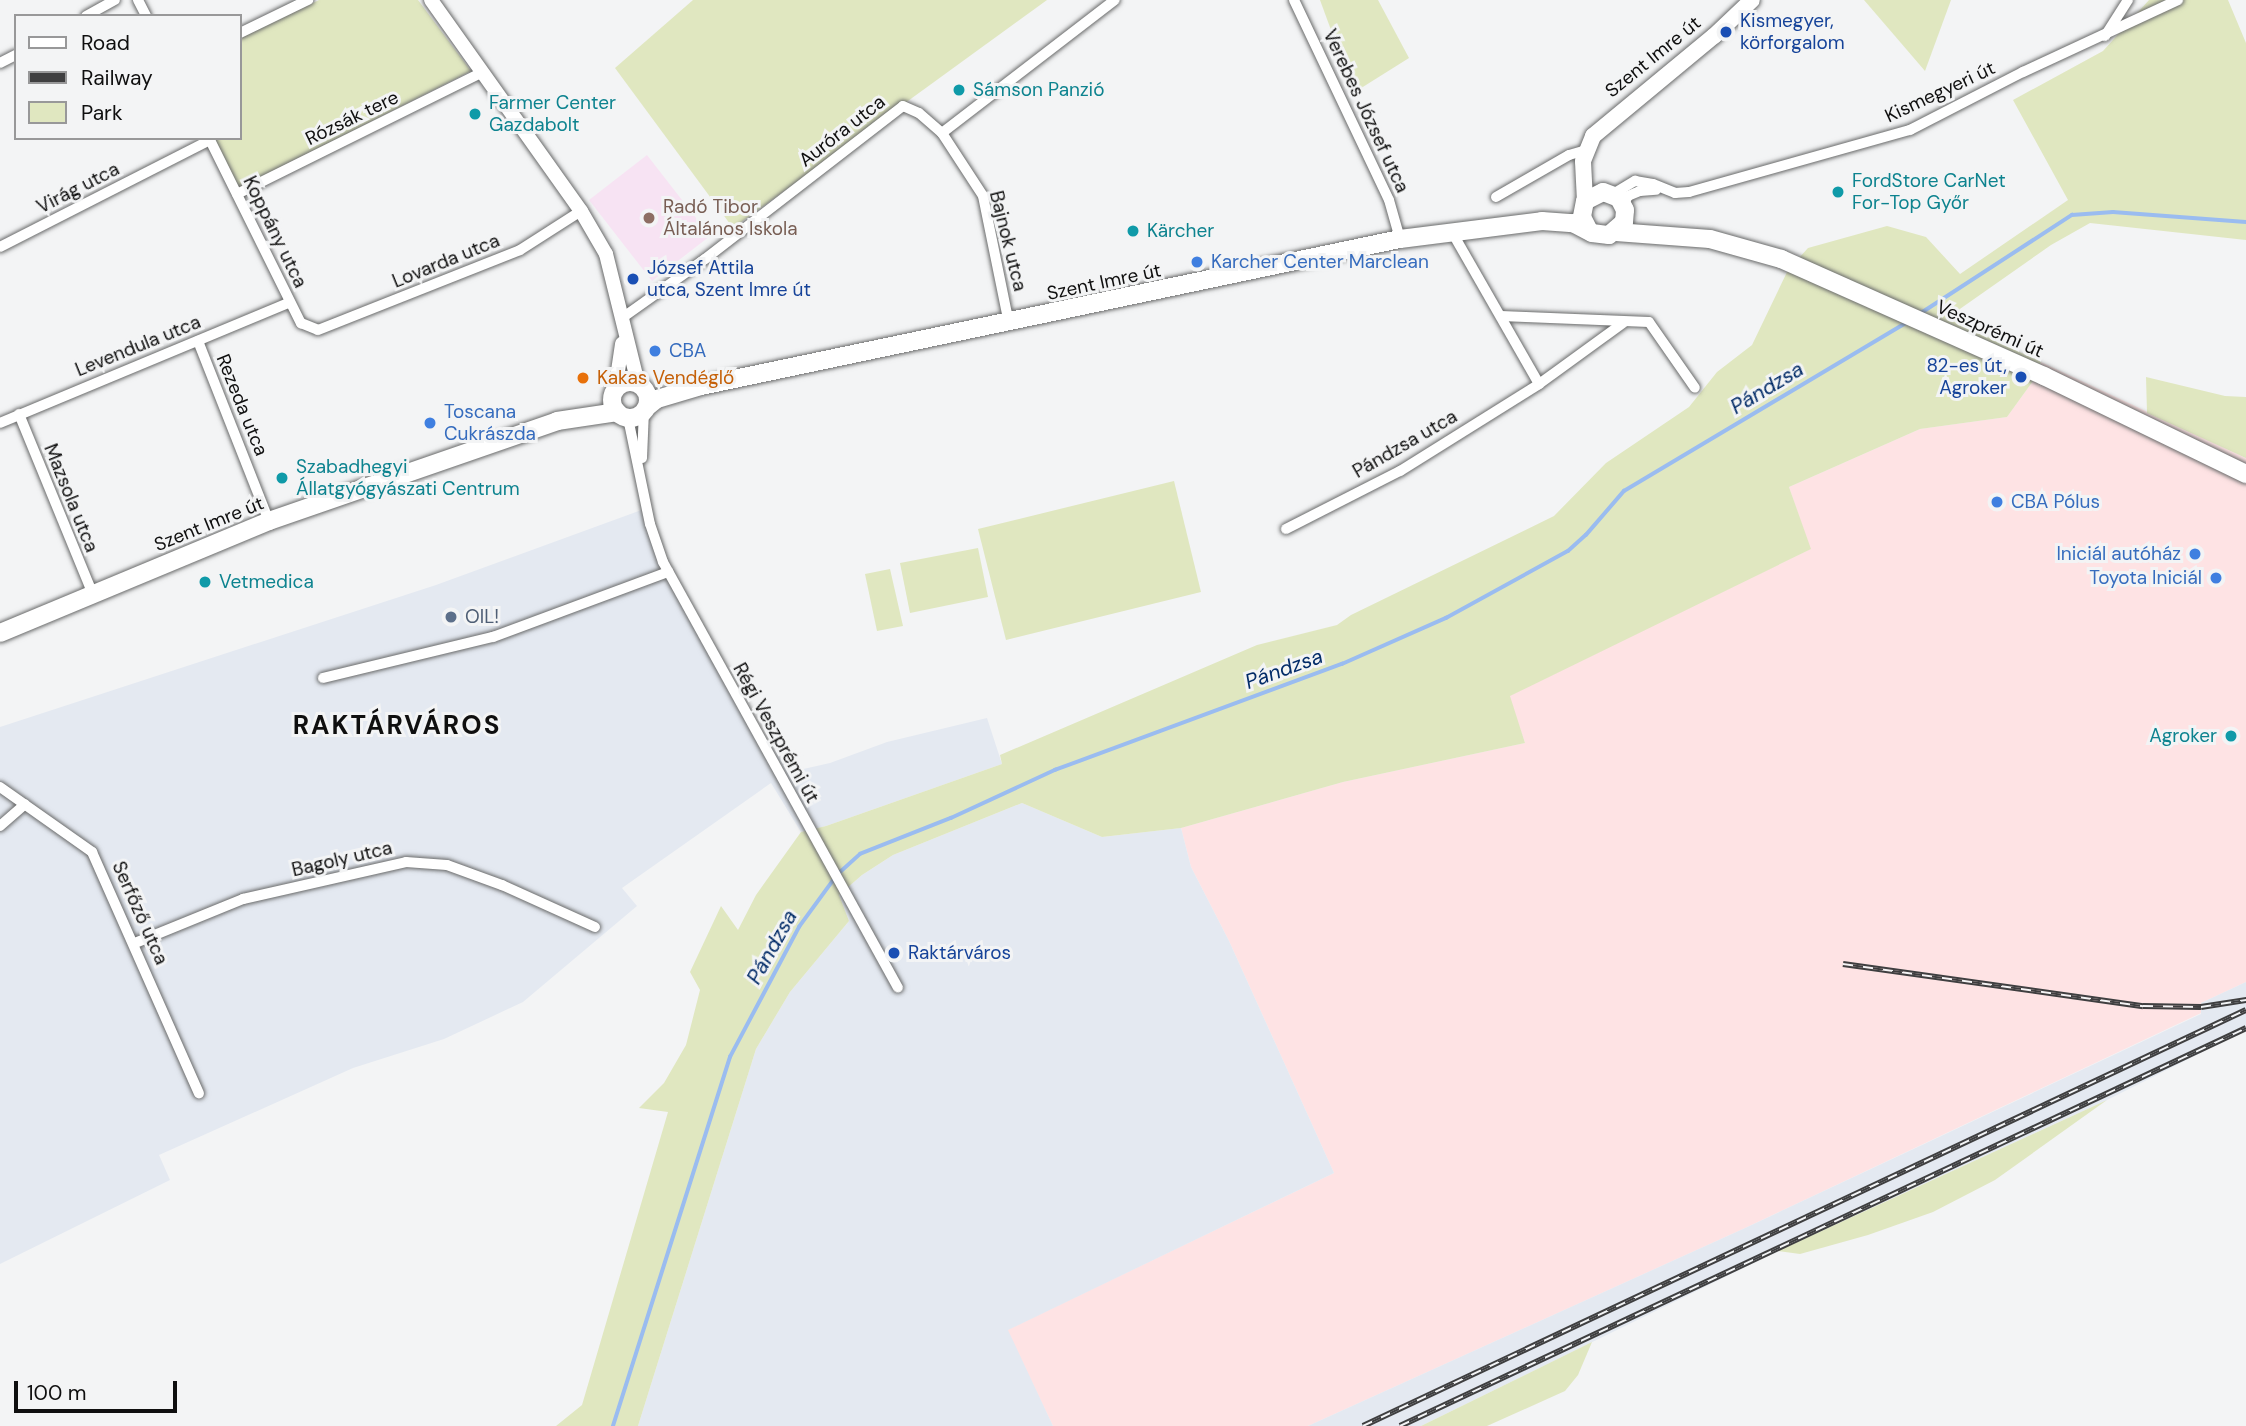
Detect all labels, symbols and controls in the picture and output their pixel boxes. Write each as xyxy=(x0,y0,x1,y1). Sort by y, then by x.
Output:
place label: Kismegyer, körforgalom xyxy=(1740,10,1845,54)
street label: Szent Imre út xyxy=(1601,12,1705,102)
legend xyxy=(14,14,242,140)
marker: Kismegyer, körforgalom xyxy=(1718,24,1734,40)
street label: Verebes József utca xyxy=(1318,26,1414,196)
text: Road xyxy=(81,29,130,57)
street label: Kismegyeri út xyxy=(1881,57,1999,127)
text: Railway xyxy=(81,64,153,92)
place label: Sámson Panzió xyxy=(973,79,1104,101)
marker: Sámson Panzió xyxy=(951,82,967,98)
street label: Rózsák tere xyxy=(302,86,402,150)
street label: Auróra utca xyxy=(794,90,890,172)
place label: Farmer Center Gazdabolt xyxy=(489,92,616,136)
text: Park xyxy=(81,99,122,127)
marker: Farmer Center Gazdabolt xyxy=(467,106,483,122)
street label: Virág utca xyxy=(33,158,123,218)
place label: FordStore CarNet For-Top Győr xyxy=(1852,170,2006,214)
street label: Koppány utca xyxy=(238,172,312,292)
marker: FordStore CarNet For-Top Győr xyxy=(1830,184,1846,200)
street label: Bajnok utca xyxy=(985,189,1031,293)
place label: Radó Tibor Általános Iskola xyxy=(663,196,798,240)
marker: Radó Tibor Általános Iskola xyxy=(641,210,657,226)
place label: Kärcher xyxy=(1147,220,1214,242)
marker: Kärcher xyxy=(1125,223,1141,239)
street label: Lovarda utca xyxy=(389,229,503,293)
place label: Karcher Center Marclean xyxy=(1211,251,1429,273)
marker: Karcher Center Marclean xyxy=(1189,254,1205,270)
place label: József Attila utca, Szent Imre út xyxy=(647,257,811,301)
street label: Szent Imre út xyxy=(1045,259,1163,305)
marker: József Attila utca, Szent Imre út xyxy=(625,271,641,287)
street label: Veszprémi út xyxy=(1933,295,2047,363)
street label: Levendula utca xyxy=(72,311,204,381)
place label: CBA xyxy=(669,340,706,362)
marker: CBA xyxy=(647,343,663,359)
street label: Rezeda utca xyxy=(211,351,273,459)
place label: 82-es út, Agroker xyxy=(1926,355,2007,399)
water label: Pándzsa xyxy=(1726,356,1808,420)
place label: Kakas Vendéglő xyxy=(597,367,734,389)
marker: 82-es út, Agroker xyxy=(2013,369,2029,385)
marker: Kakas Vendéglő xyxy=(575,370,591,386)
place label: Toscana Cukrászda xyxy=(444,401,536,445)
street label: Pándzsa utca xyxy=(1349,405,1461,483)
marker: Toscana Cukrászda xyxy=(422,415,438,431)
street label: Mazsola utca xyxy=(39,441,103,555)
place label: Szabadhegyi Állatgyógyászati Centrum xyxy=(296,456,520,500)
marker: Szabadhegyi Állatgyógyászati Centrum xyxy=(274,470,290,486)
place label: CBA Pólus xyxy=(2011,491,2100,513)
street label: Szent Imre út xyxy=(151,492,267,556)
marker: CBA Pólus xyxy=(1989,494,2005,510)
place label: Iniciál autóház xyxy=(2056,543,2181,565)
marker: Iniciál autóház xyxy=(2187,546,2203,562)
place label: Toyota Iniciál xyxy=(2089,567,2202,589)
marker: Toyota Iniciál xyxy=(2208,570,2224,586)
place label: Vetmedica xyxy=(219,571,314,593)
marker: Vetmedica xyxy=(197,574,213,590)
place label: OIL! xyxy=(465,606,499,628)
marker: OIL! xyxy=(443,609,459,625)
water label: Pándzsa xyxy=(1242,643,1326,695)
street label: Régi Veszprémi út xyxy=(728,659,824,807)
district label: RAKTÁRVÁROS xyxy=(294,710,500,742)
place label: Agroker xyxy=(2149,725,2217,747)
marker: Agroker xyxy=(2223,728,2239,744)
street label: Bagoly utca xyxy=(290,836,394,882)
street label: Serfőző utca xyxy=(107,858,173,968)
water label: Pándzsa xyxy=(741,906,803,988)
place label: Raktárváros xyxy=(908,942,1011,964)
marker: Raktárváros xyxy=(886,945,902,961)
scale bar xyxy=(18,1366,180,1410)
text: 100 m xyxy=(27,1379,87,1407)

